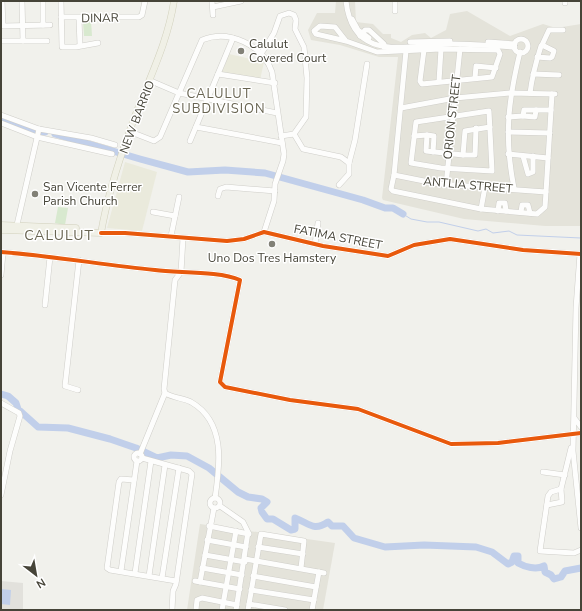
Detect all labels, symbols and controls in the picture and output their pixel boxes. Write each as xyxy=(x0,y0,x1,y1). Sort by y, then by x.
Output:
street label: DINAR xyxy=(81,10,119,26)
place label: Calulut Covered Court xyxy=(249,36,327,66)
marker: Calulut Covered Court xyxy=(236,46,246,56)
street label: ORION STREET xyxy=(440,73,464,160)
street label: NEW BARRIO xyxy=(116,78,158,156)
district label: CALULUT SUBDIVISION xyxy=(172,85,266,118)
street label: ANTLIA STREET xyxy=(423,173,514,197)
place label: San Vicente Ferrer Parish Church xyxy=(43,179,143,209)
marker: San Vicente Ferrer Parish Church xyxy=(30,189,40,199)
street label: FATIMA STREET xyxy=(292,221,384,254)
district label: CALULUT xyxy=(24,226,94,245)
marker: Uno Dos Tres Hamstery xyxy=(267,239,277,249)
place label: Uno Dos Tres Hamstery xyxy=(208,250,337,266)
north arrow xyxy=(16,555,56,595)
text: N xyxy=(34,575,48,592)

